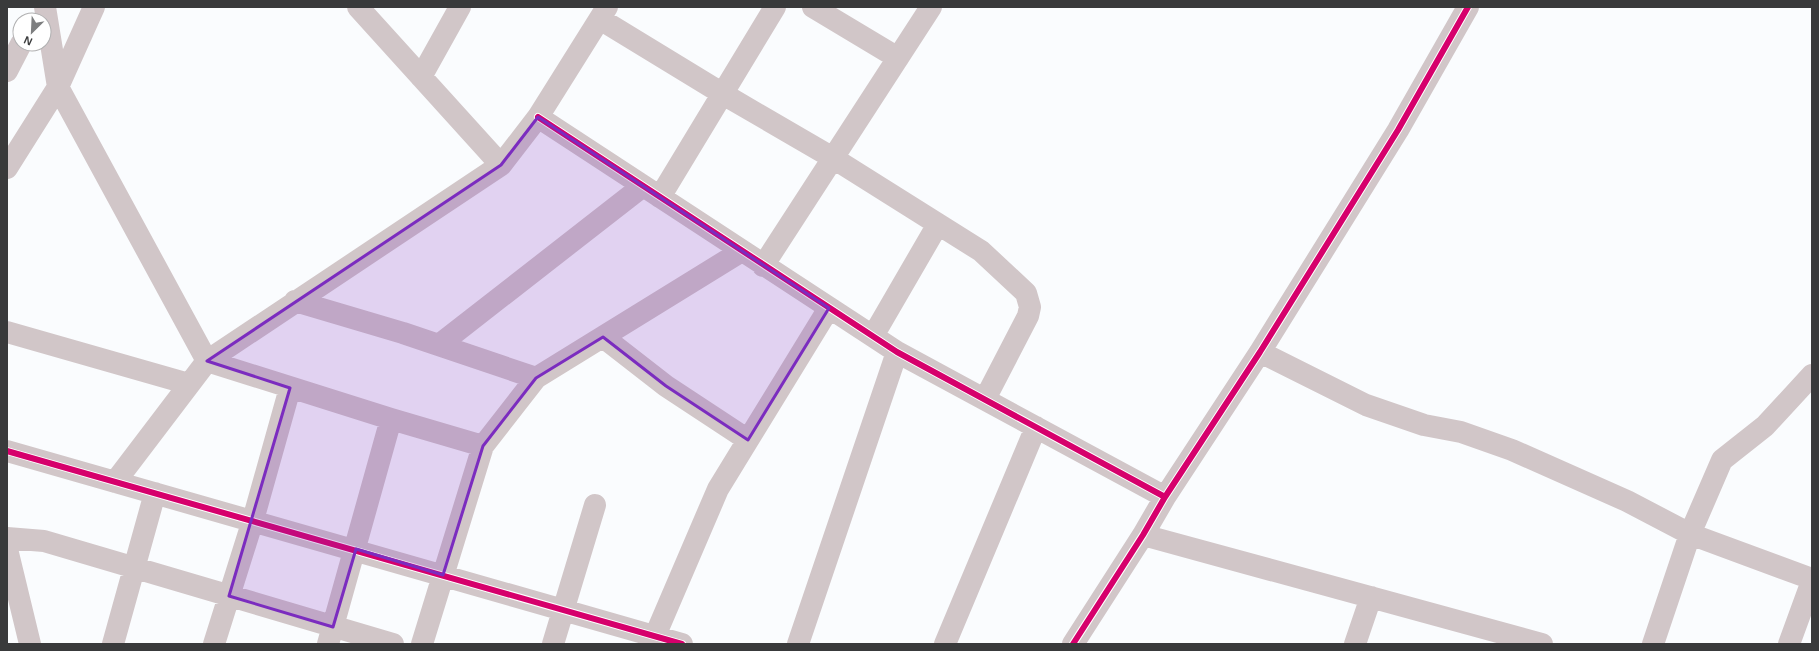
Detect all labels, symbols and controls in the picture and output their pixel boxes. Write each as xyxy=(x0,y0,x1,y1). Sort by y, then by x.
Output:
north arrow xyxy=(12,12,52,52)
text: N xyxy=(22,34,34,48)

